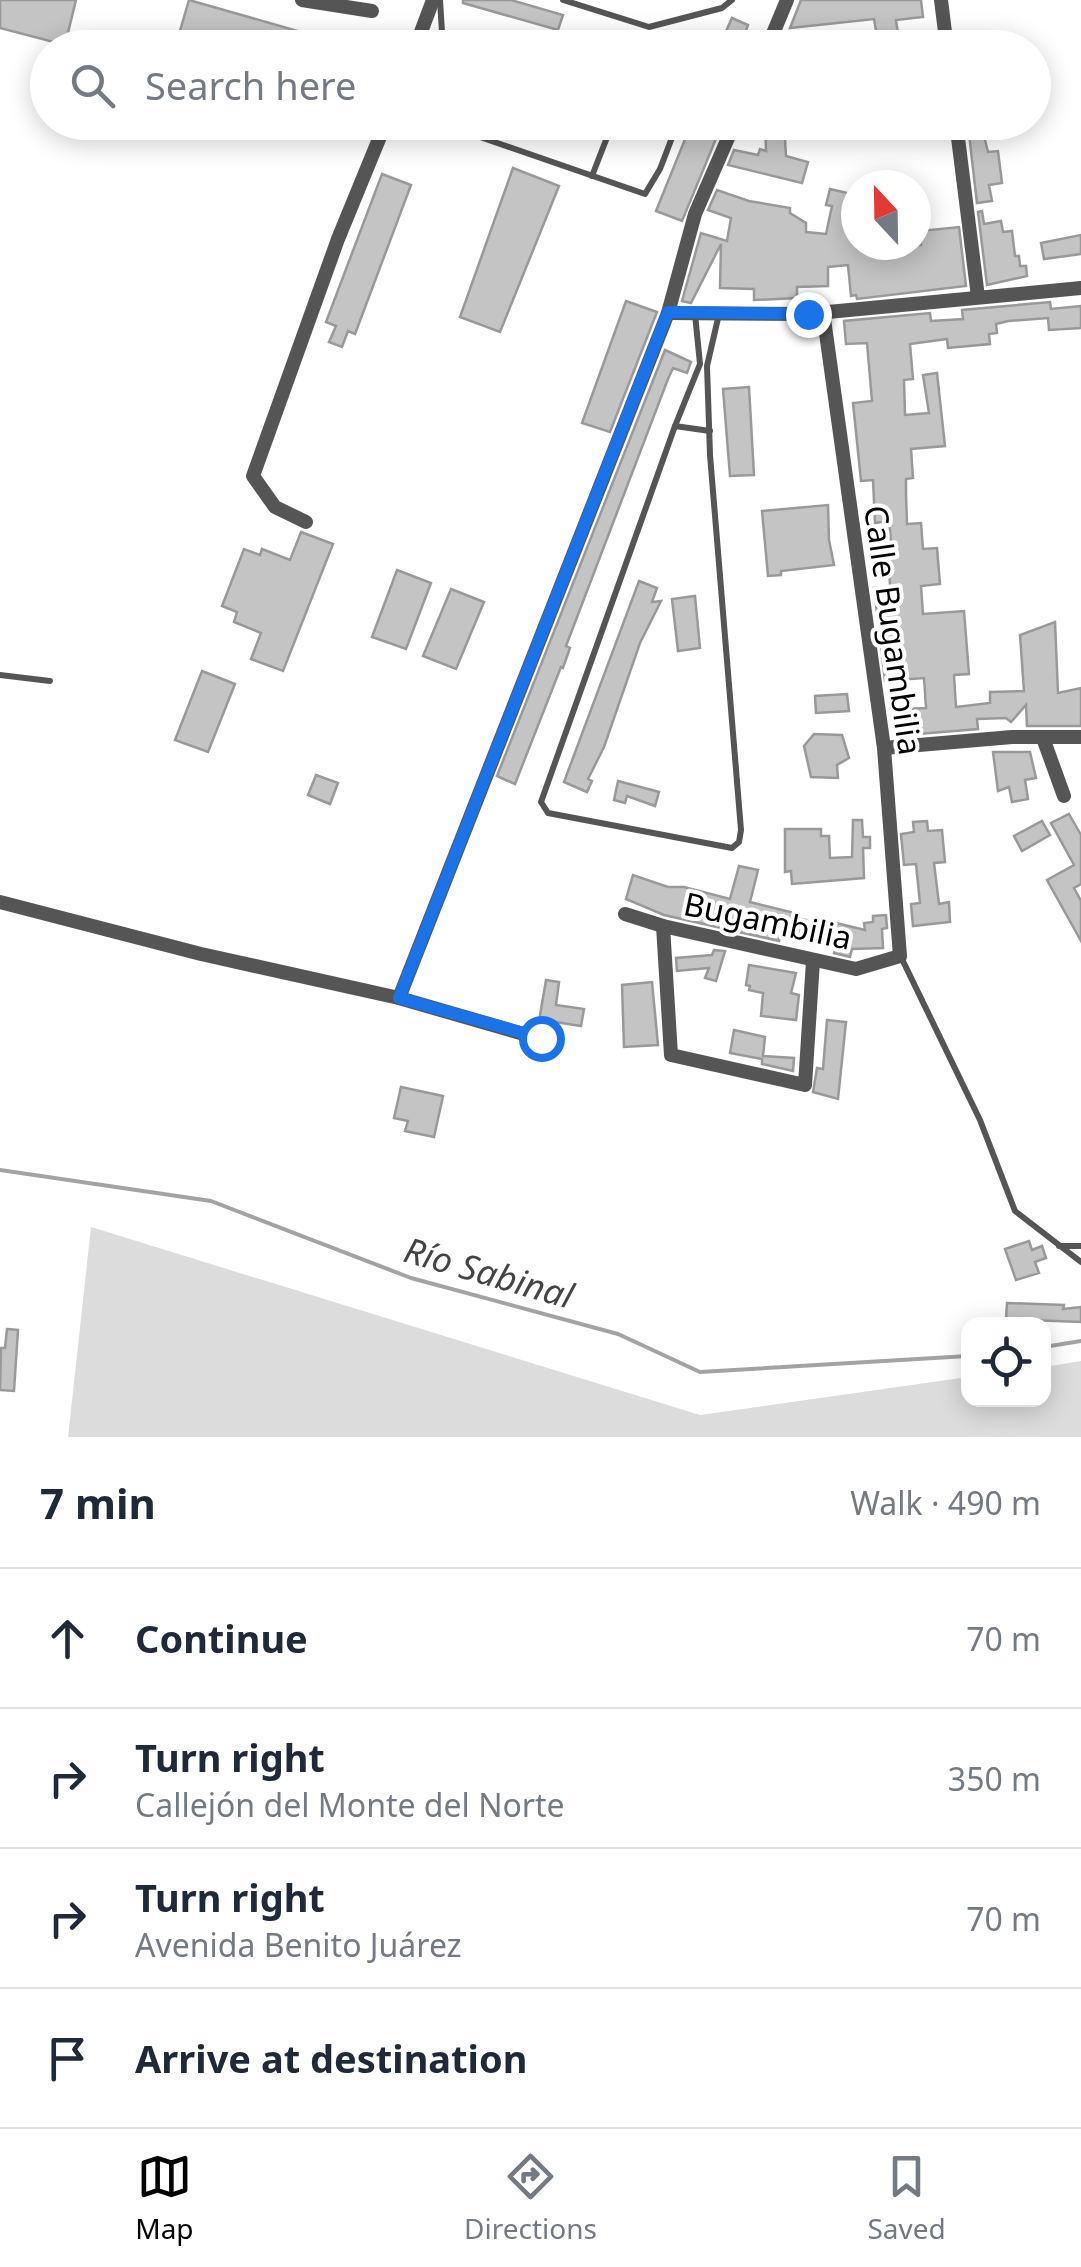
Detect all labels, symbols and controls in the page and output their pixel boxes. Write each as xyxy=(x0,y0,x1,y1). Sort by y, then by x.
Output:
search box xyxy=(30,30,1051,140)
icon: search xyxy=(65,58,120,113)
text: Search here xyxy=(145,59,356,111)
north arrow xyxy=(841,170,931,260)
route end xyxy=(786,292,832,338)
street label: Calle Bugambilia xyxy=(855,502,933,758)
street label: Bugambilia xyxy=(680,881,856,959)
route start xyxy=(519,1016,565,1062)
water label: Río Sabinal xyxy=(399,1225,580,1319)
map controls xyxy=(961,1317,1051,1407)
button: locate xyxy=(961,1317,1051,1407)
text: 7 min xyxy=(40,1474,156,1531)
text: Walk · 490 m xyxy=(850,1481,1041,1524)
icon: ahead xyxy=(40,1611,95,1666)
text: Continue xyxy=(135,1612,308,1664)
text: 70 m xyxy=(966,1617,1041,1660)
text: Turn right xyxy=(135,1731,325,1783)
icon: right xyxy=(40,1751,95,1806)
text: 350 m xyxy=(948,1757,1041,1800)
text: Callejón del Monte del Norte xyxy=(135,1783,565,1826)
text: Turn right xyxy=(135,1871,325,1923)
icon: right xyxy=(40,1891,95,1946)
text: 70 m xyxy=(966,1897,1041,1940)
text: Avenida Benito Juárez xyxy=(135,1923,462,1966)
icon: arrive xyxy=(40,2031,95,2086)
text: Arrive at destination xyxy=(135,2032,527,2084)
tab: Map xyxy=(135,2149,194,2247)
tab: Directions xyxy=(464,2149,597,2247)
tab: Saved xyxy=(867,2149,946,2247)

